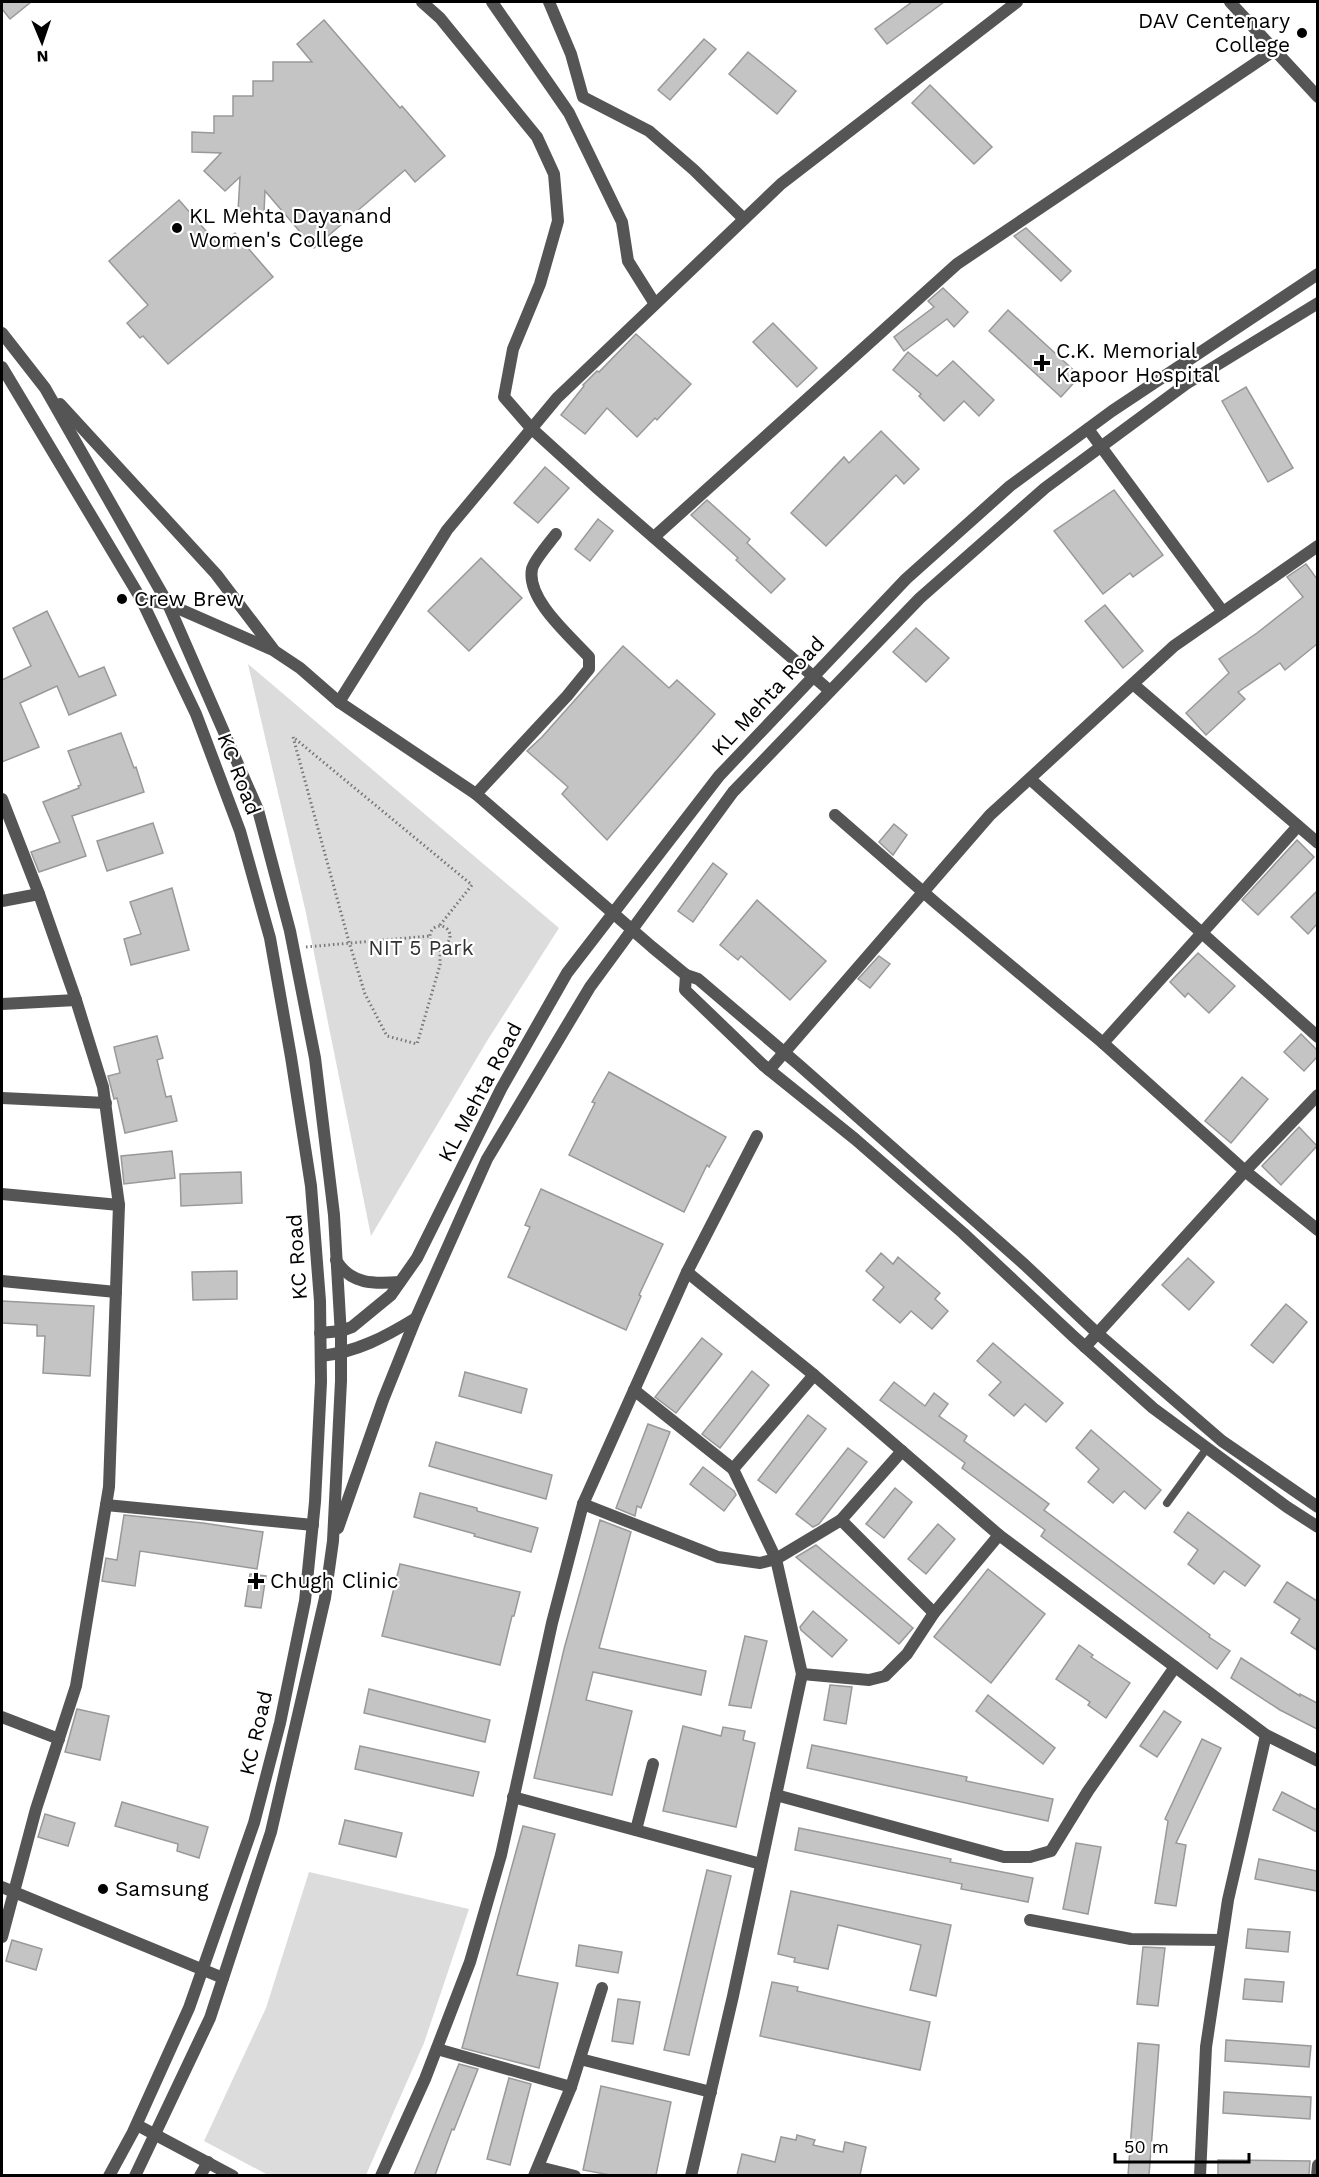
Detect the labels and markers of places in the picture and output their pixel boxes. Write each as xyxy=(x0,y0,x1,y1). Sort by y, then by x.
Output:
place label: DAV Centenary College xyxy=(1138,8,1290,57)
marker: DAV Centenary College xyxy=(1295,26,1309,40)
place label: KL Mehta Dayanand Women's College xyxy=(189,203,392,252)
marker: KL Mehta Dayanand Women's College xyxy=(170,221,184,235)
place label: C.K. Memorial Kapoor Hospital xyxy=(1056,338,1220,387)
marker: C.K. Memorial Kapoor Hospital xyxy=(1033,354,1051,372)
place label: Crew Brew xyxy=(134,586,244,611)
marker: Crew Brew xyxy=(115,592,129,606)
place label: Chugh Clinic xyxy=(270,1568,398,1593)
marker: Chugh Clinic xyxy=(247,1572,265,1590)
place label: Samsung xyxy=(115,1876,209,1901)
marker: Samsung xyxy=(96,1882,110,1896)

